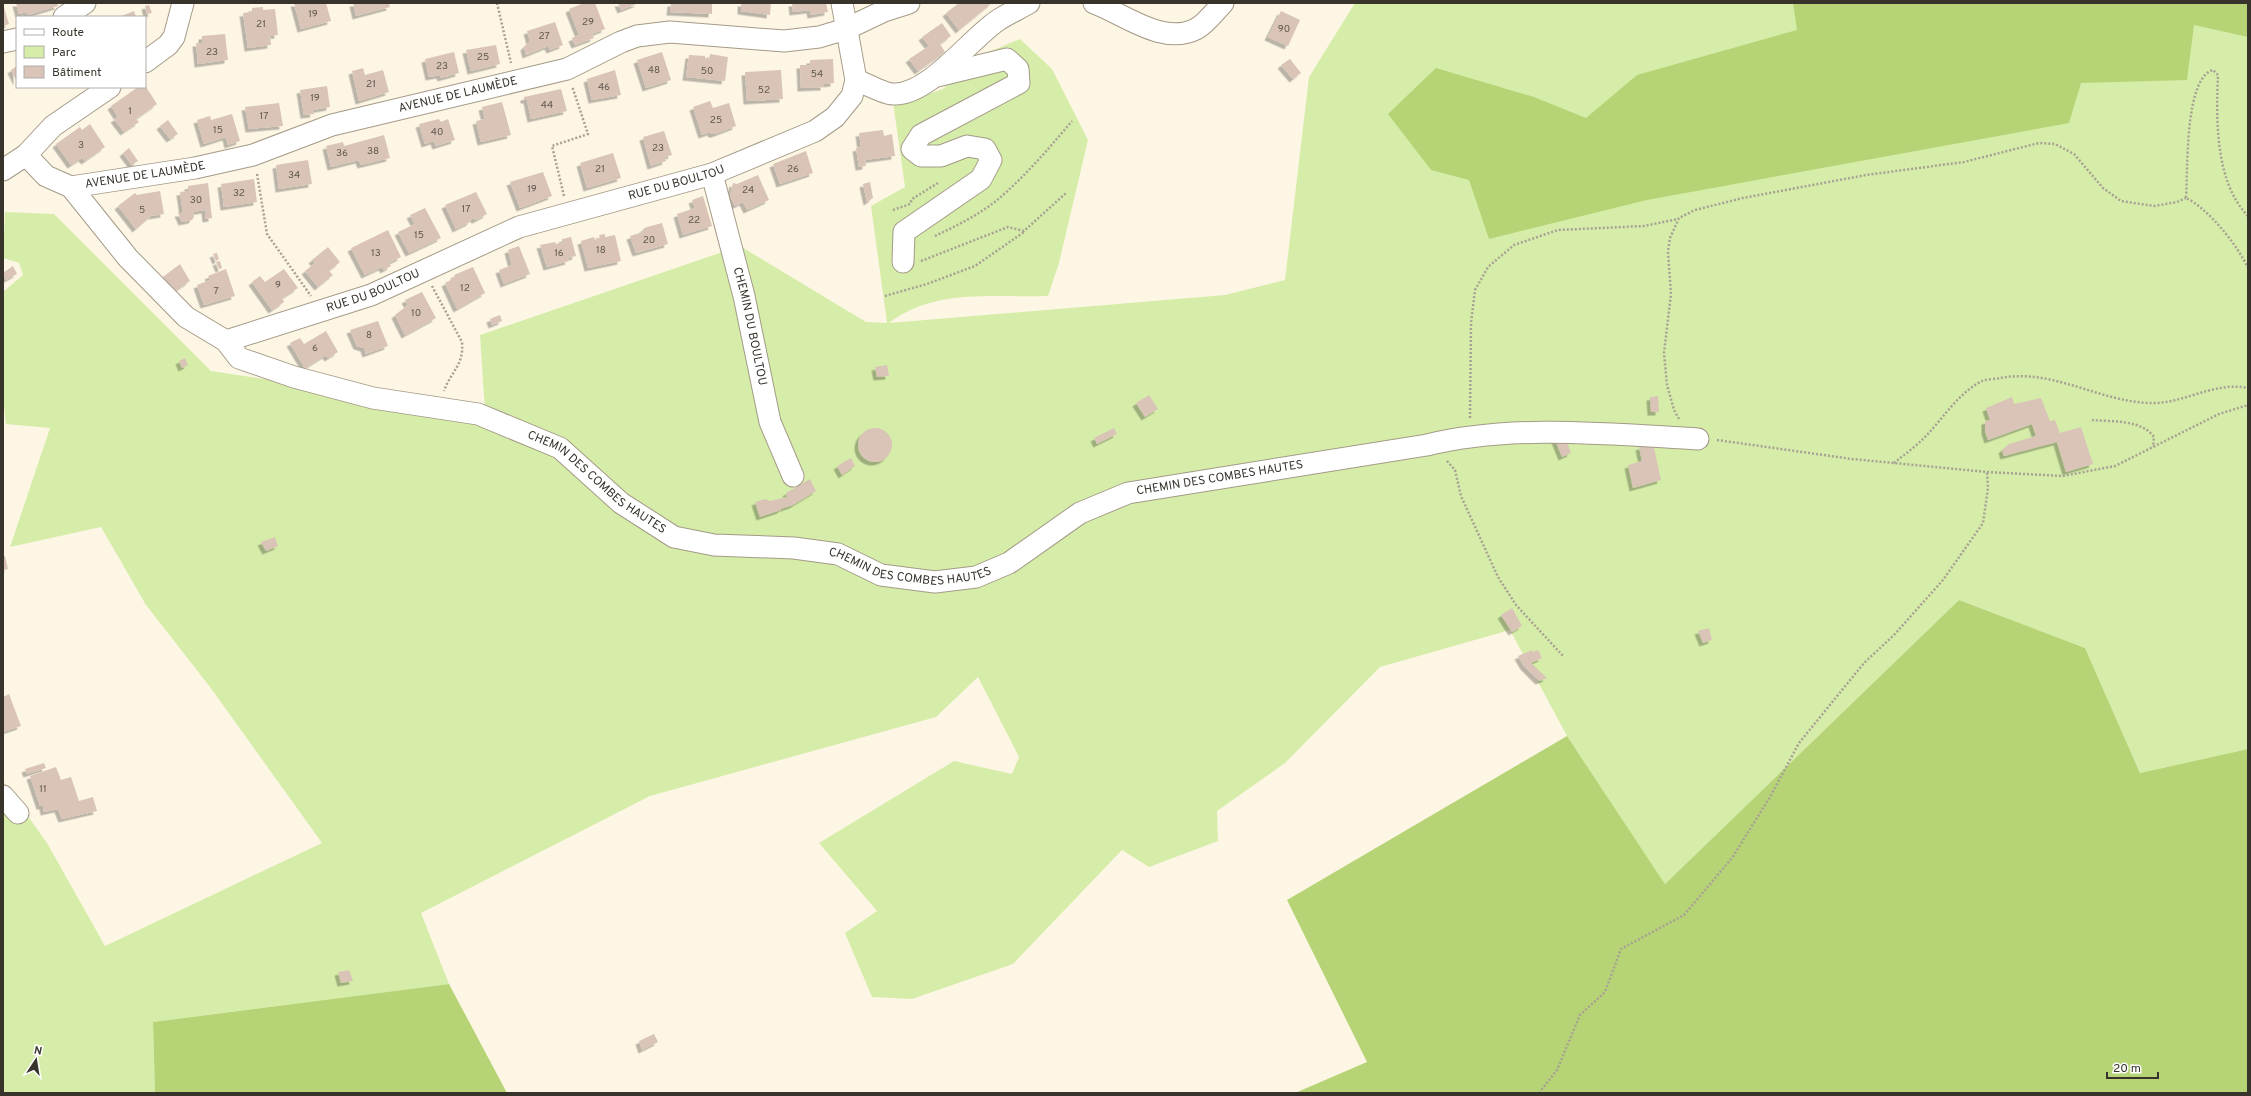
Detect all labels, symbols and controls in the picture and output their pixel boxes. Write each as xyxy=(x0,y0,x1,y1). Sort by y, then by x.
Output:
house number: 19 xyxy=(308,8,318,21)
legend xyxy=(16,16,146,88)
house number: 29 xyxy=(582,16,594,29)
house number: 21 xyxy=(256,18,266,31)
house number: 90 xyxy=(1278,23,1290,36)
text: Route xyxy=(52,25,84,41)
house number: 27 xyxy=(538,30,550,43)
text: Parc xyxy=(52,45,76,61)
house number: 23 xyxy=(206,46,218,59)
house number: 25 xyxy=(477,51,489,64)
house number: 23 xyxy=(436,60,448,73)
house number: 48 xyxy=(648,64,660,77)
text: Bâtiment xyxy=(52,65,102,81)
house number: 50 xyxy=(701,65,713,78)
house number: 54 xyxy=(811,68,823,81)
street label: AVENUE DE LAUMÈDE xyxy=(397,73,519,117)
house number: 21 xyxy=(366,78,376,91)
house number: 46 xyxy=(598,81,610,94)
house number: 52 xyxy=(758,84,770,97)
house number: 19 xyxy=(310,92,320,105)
house number: 44 xyxy=(541,99,553,112)
house number: 1 xyxy=(128,105,132,118)
house number: 17 xyxy=(260,110,268,123)
house number: 25 xyxy=(710,114,722,127)
house number: 15 xyxy=(213,124,223,137)
house number: 40 xyxy=(431,126,443,139)
house number: 3 xyxy=(78,139,84,152)
house number: 23 xyxy=(652,142,664,155)
house number: 38 xyxy=(367,145,379,158)
house number: 36 xyxy=(336,147,348,160)
street label: AVENUE DE LAUMÈDE xyxy=(84,158,207,193)
street label: RUE DU BOULTOU xyxy=(627,162,727,205)
house number: 21 xyxy=(595,163,605,176)
house number: 26 xyxy=(787,163,799,176)
house number: 34 xyxy=(288,169,300,182)
house number: 19 xyxy=(527,183,537,196)
house number: 24 xyxy=(742,184,754,197)
house number: 32 xyxy=(233,187,245,200)
house number: 30 xyxy=(190,194,202,207)
house number: 17 xyxy=(462,203,470,216)
house number: 5 xyxy=(139,204,145,217)
house number: 22 xyxy=(688,214,700,227)
house number: 15 xyxy=(414,229,424,242)
house number: 20 xyxy=(643,234,655,247)
house number: 18 xyxy=(596,244,606,257)
house number: 13 xyxy=(371,247,381,260)
house number: 16 xyxy=(554,247,564,260)
street label: RUE DU BOULTOU xyxy=(324,265,423,317)
street label: CHEMIN DU BOULTOU xyxy=(729,265,770,387)
house number: 9 xyxy=(275,279,281,292)
house number: 12 xyxy=(460,282,470,295)
house number: 7 xyxy=(213,285,219,298)
house number: 10 xyxy=(411,307,421,320)
house number: 8 xyxy=(366,329,372,342)
house number: 6 xyxy=(312,342,318,355)
street label: CHEMIN DES COMBES HAUTES xyxy=(525,427,669,538)
street label: CHEMIN DES COMBES HAUTES xyxy=(1135,457,1305,500)
street label: CHEMIN DES COMBES HAUTES xyxy=(828,545,994,590)
house number: 11 xyxy=(39,783,47,796)
north arrow xyxy=(16,1040,56,1080)
text: N xyxy=(33,1044,43,1059)
scale bar xyxy=(2107,1054,2158,1080)
text: 20 m xyxy=(2113,1061,2141,1077)

